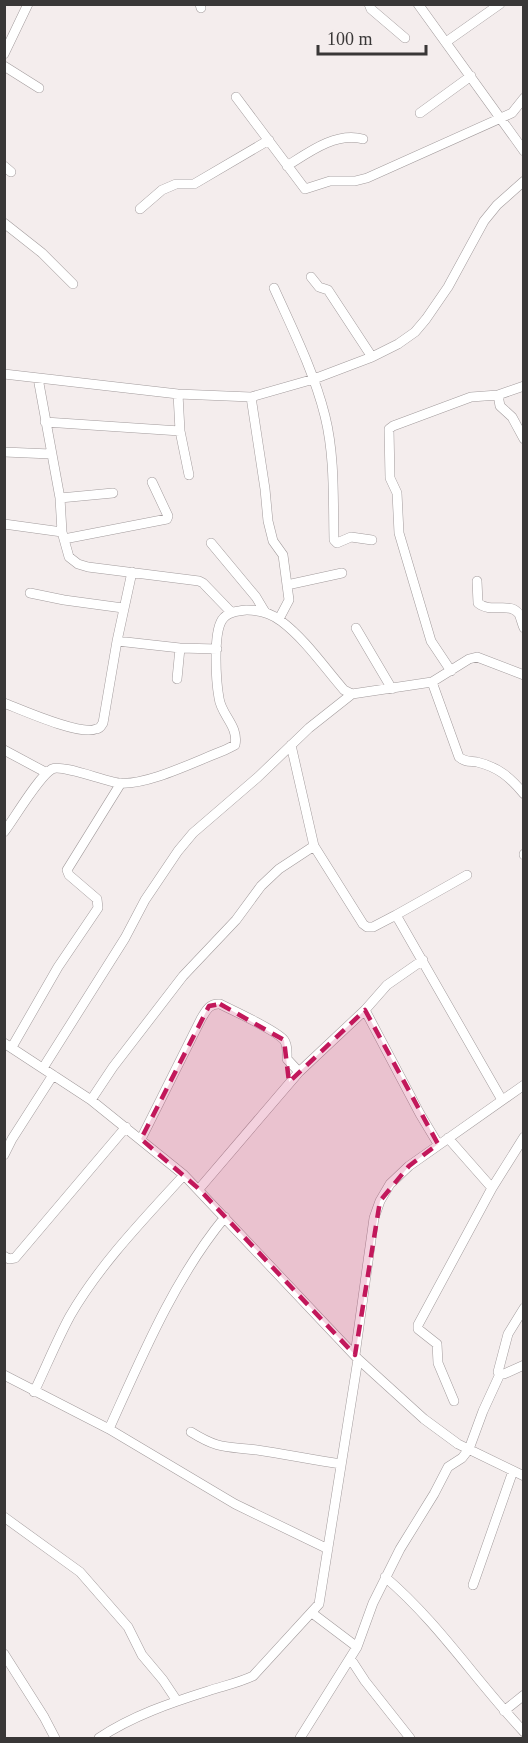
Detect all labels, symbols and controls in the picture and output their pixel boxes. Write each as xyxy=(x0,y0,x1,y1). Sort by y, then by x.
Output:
scale bar xyxy=(318,18,426,56)
text: 100 m xyxy=(327,29,373,49)

